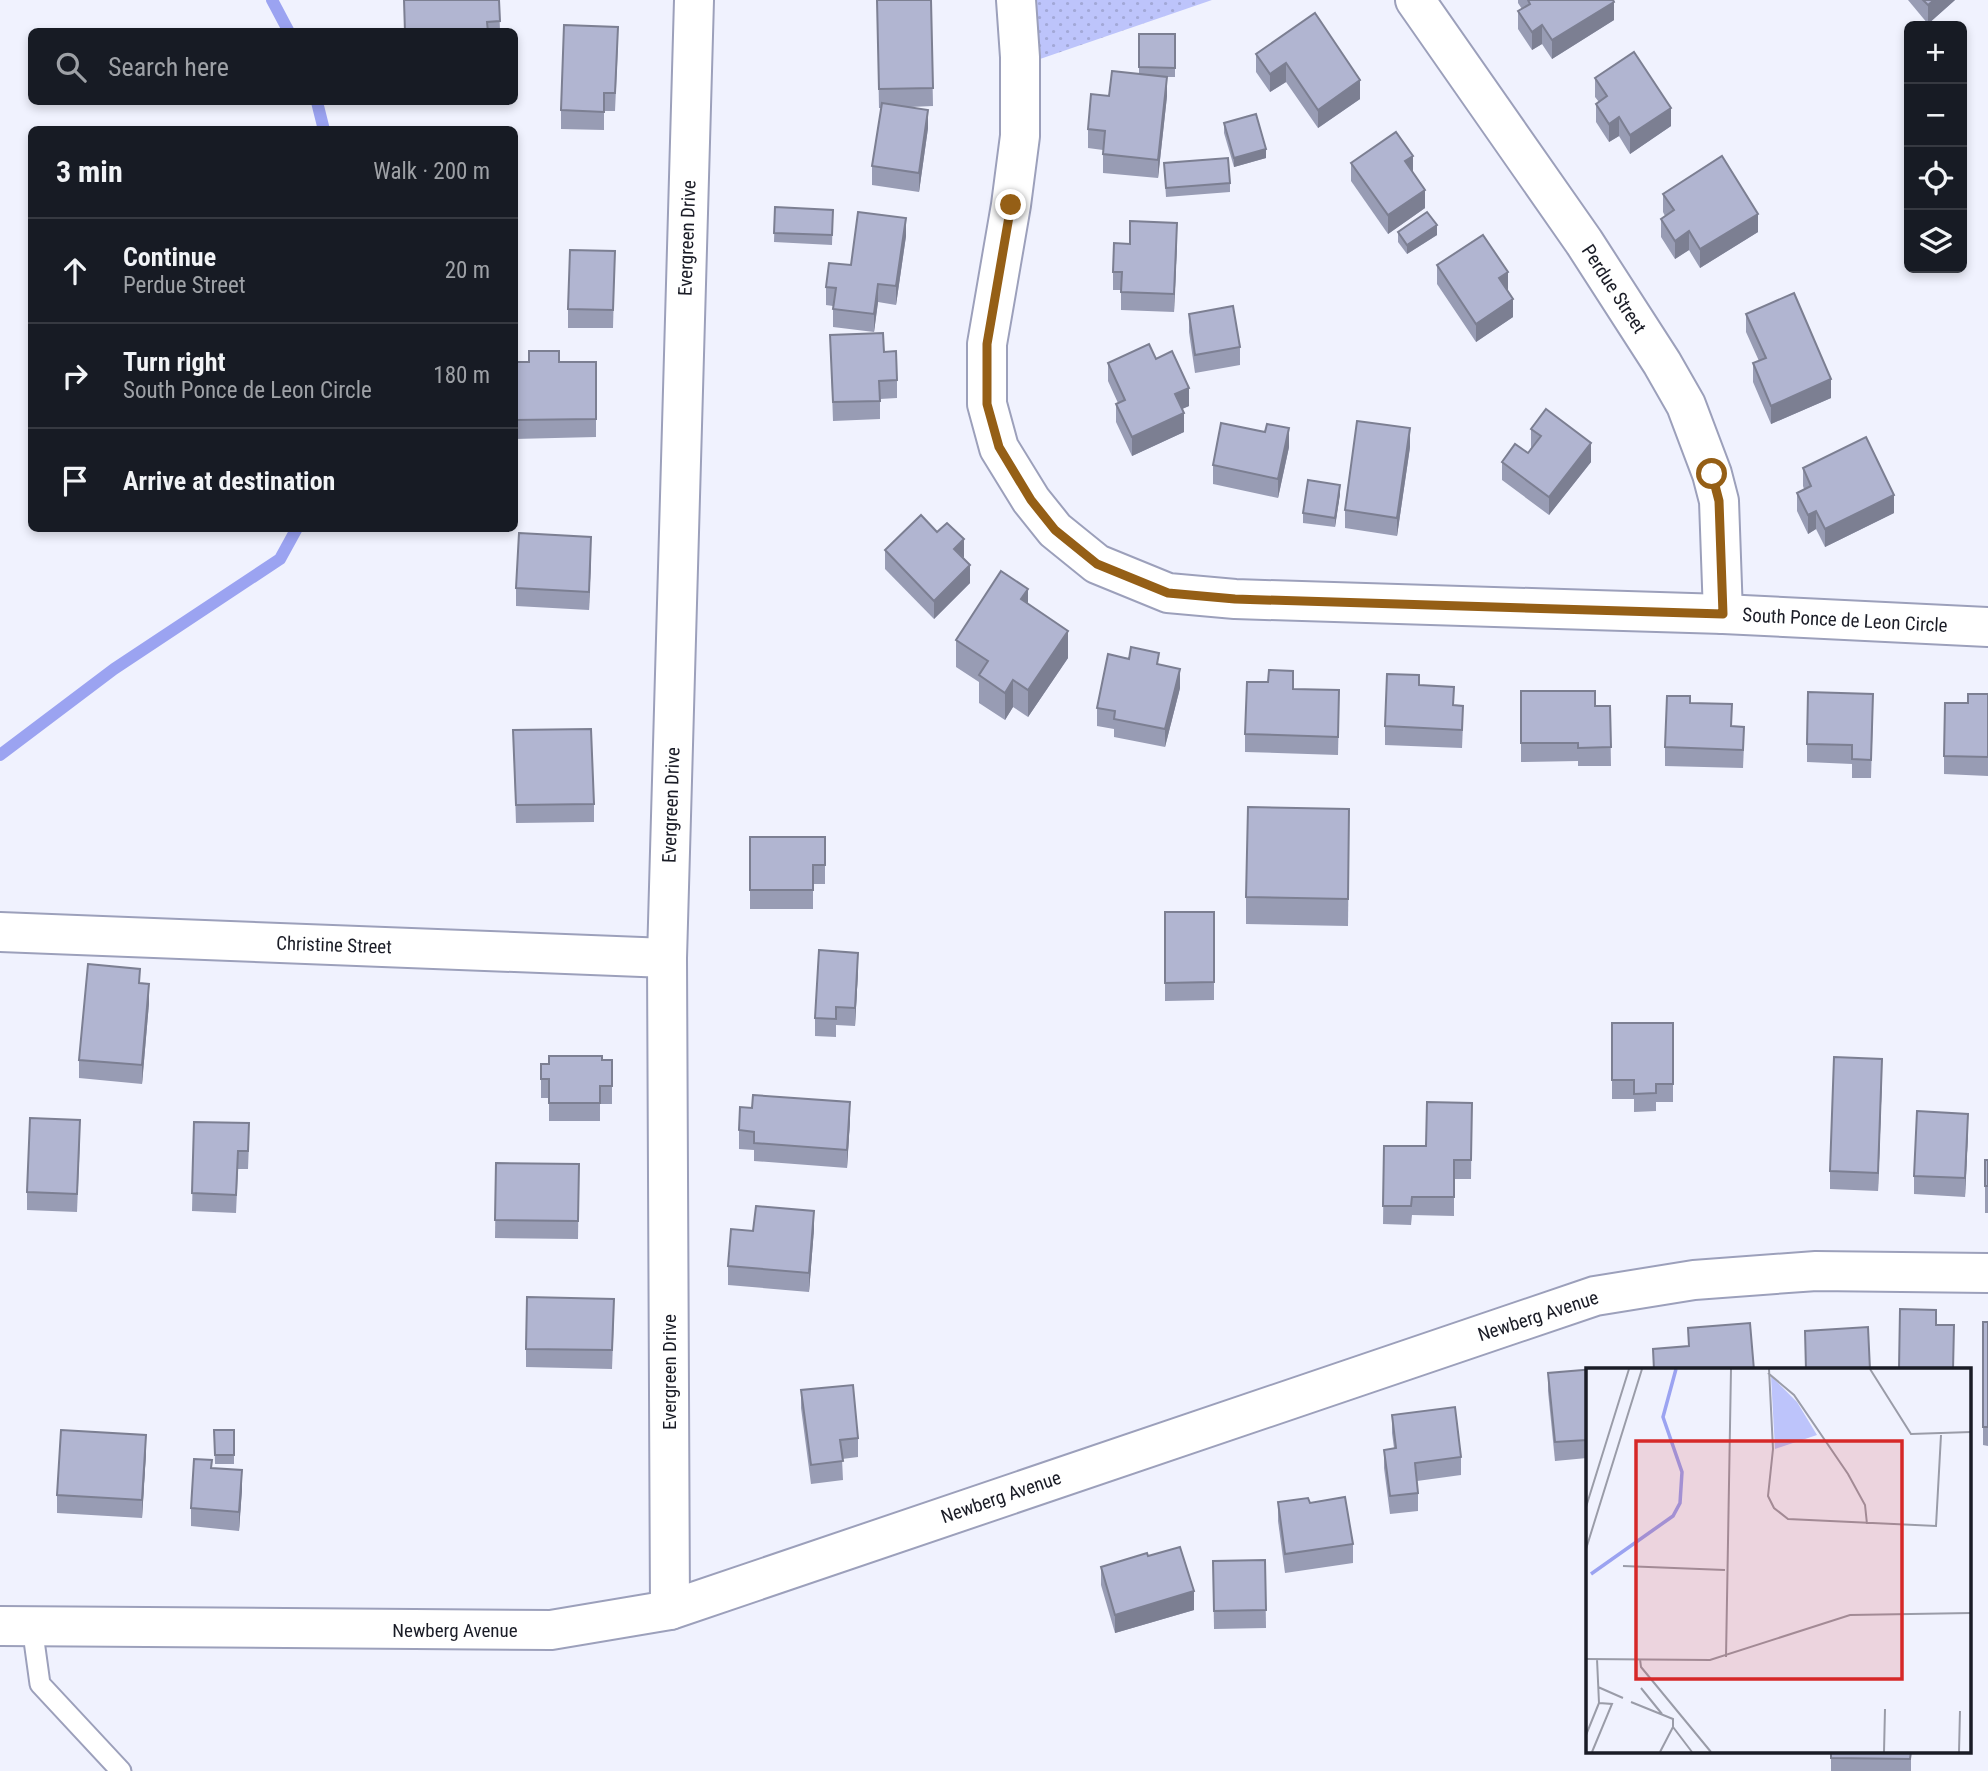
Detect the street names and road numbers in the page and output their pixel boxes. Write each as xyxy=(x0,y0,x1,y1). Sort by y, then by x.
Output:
street label: Evergreen Drive xyxy=(673,180,701,296)
street label: Perdue Street xyxy=(1577,240,1651,338)
street label: South Ponce de Leon Circle xyxy=(1742,603,1948,637)
street label: Evergreen Drive xyxy=(657,747,685,863)
street label: Christine Street xyxy=(276,931,392,959)
street label: Newberg Avenue xyxy=(1475,1286,1601,1346)
street label: Evergreen Drive xyxy=(658,1314,681,1430)
street label: Newberg Avenue xyxy=(938,1466,1064,1528)
street label: Newberg Avenue xyxy=(392,1619,518,1642)

